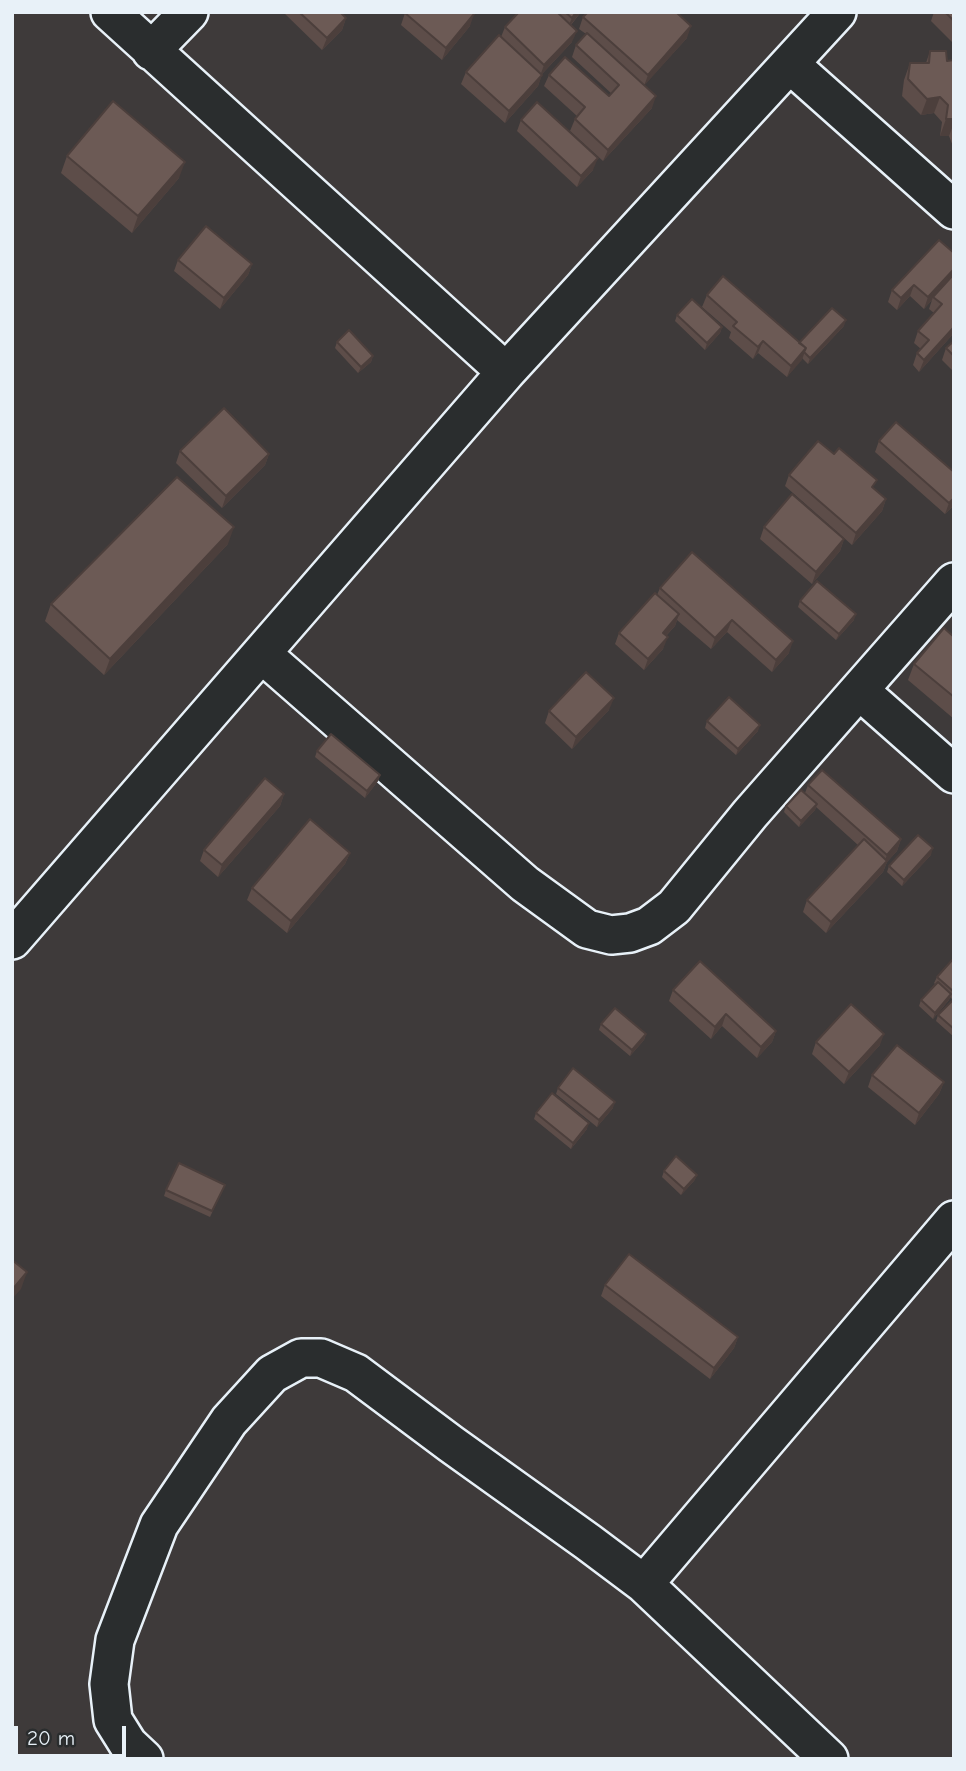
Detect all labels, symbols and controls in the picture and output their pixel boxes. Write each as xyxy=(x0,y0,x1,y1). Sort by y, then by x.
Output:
scale bar xyxy=(18,1712,130,1756)
text: 20 m xyxy=(27,1726,75,1750)

